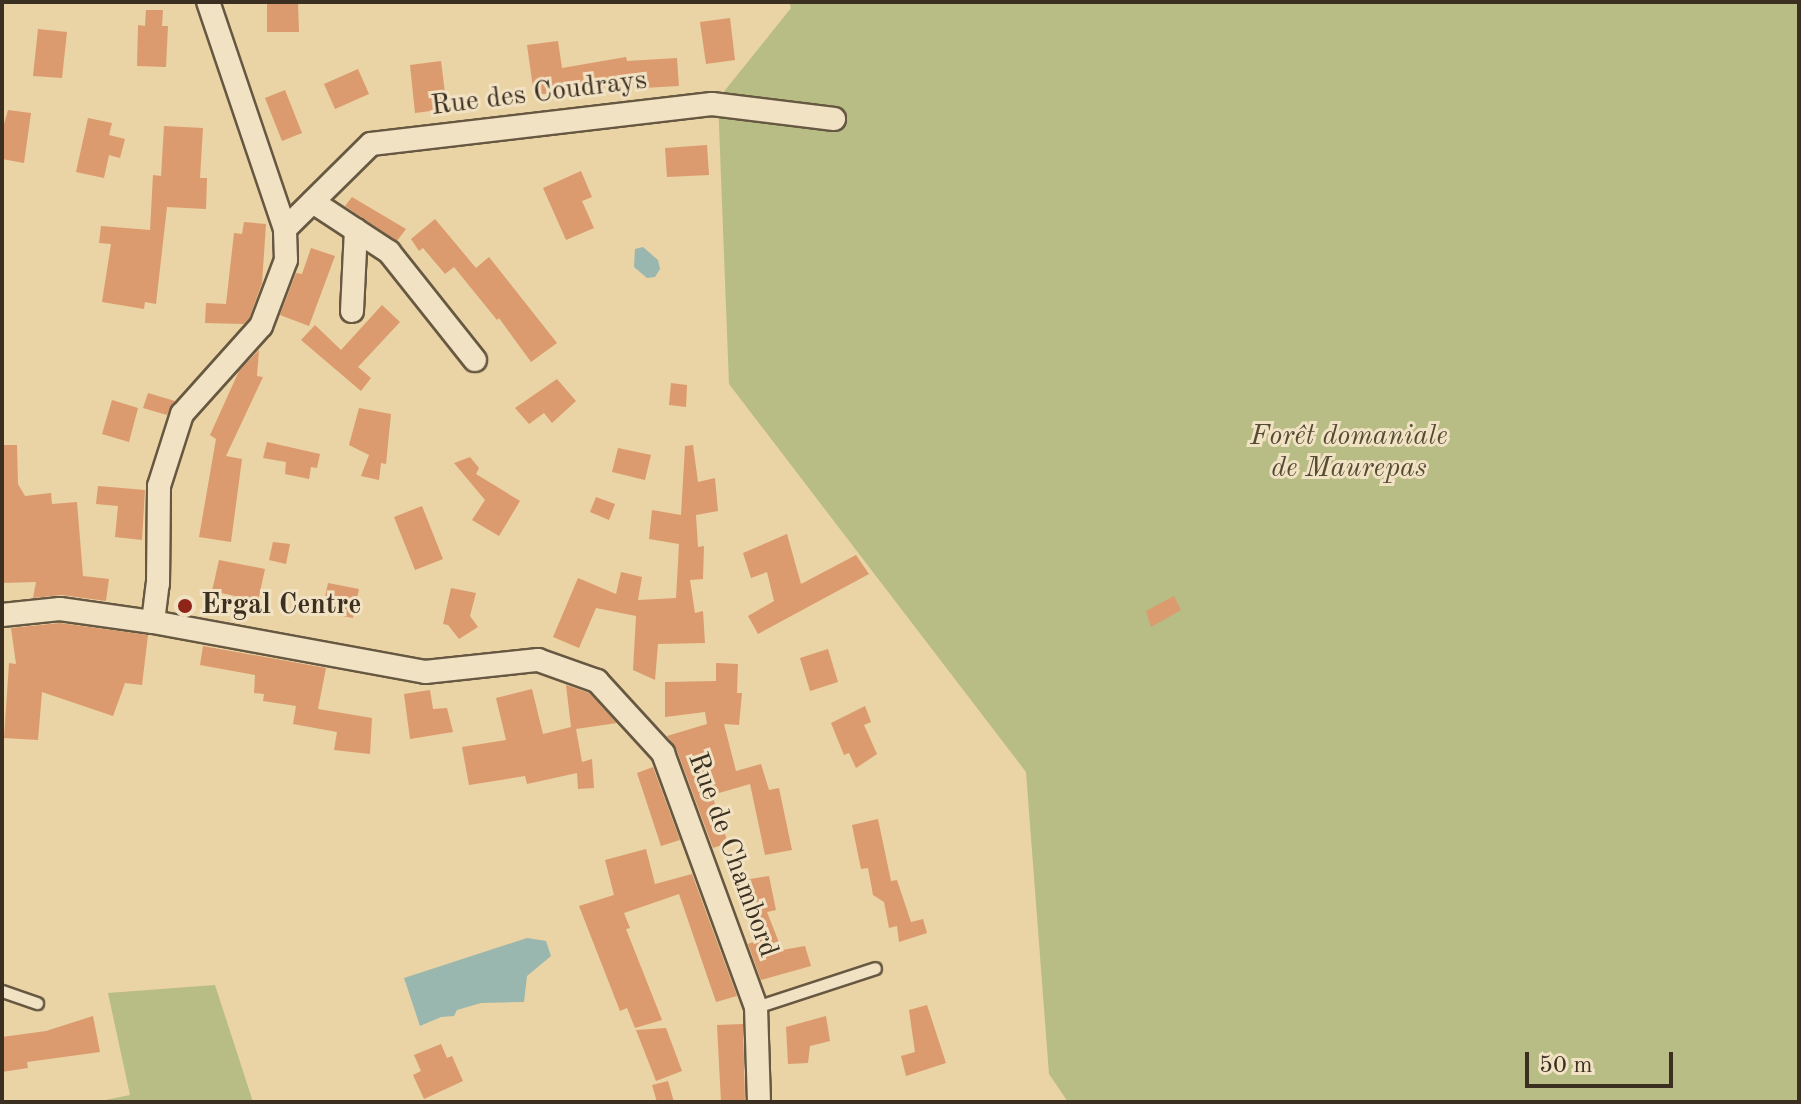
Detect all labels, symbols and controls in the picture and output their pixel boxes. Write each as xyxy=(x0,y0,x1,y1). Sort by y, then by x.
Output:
street label: Rue des Coudrays xyxy=(429,64,649,124)
park label: Forêt domaniale de Maurepas xyxy=(1250,420,1448,486)
place label: Ergal Centre xyxy=(201,589,361,623)
marker: Ergal Centre xyxy=(176,597,194,615)
street label: Rue de Chambord xyxy=(679,748,785,962)
scale bar xyxy=(1529,1036,1677,1086)
text: 50 m xyxy=(1539,1054,1593,1078)

